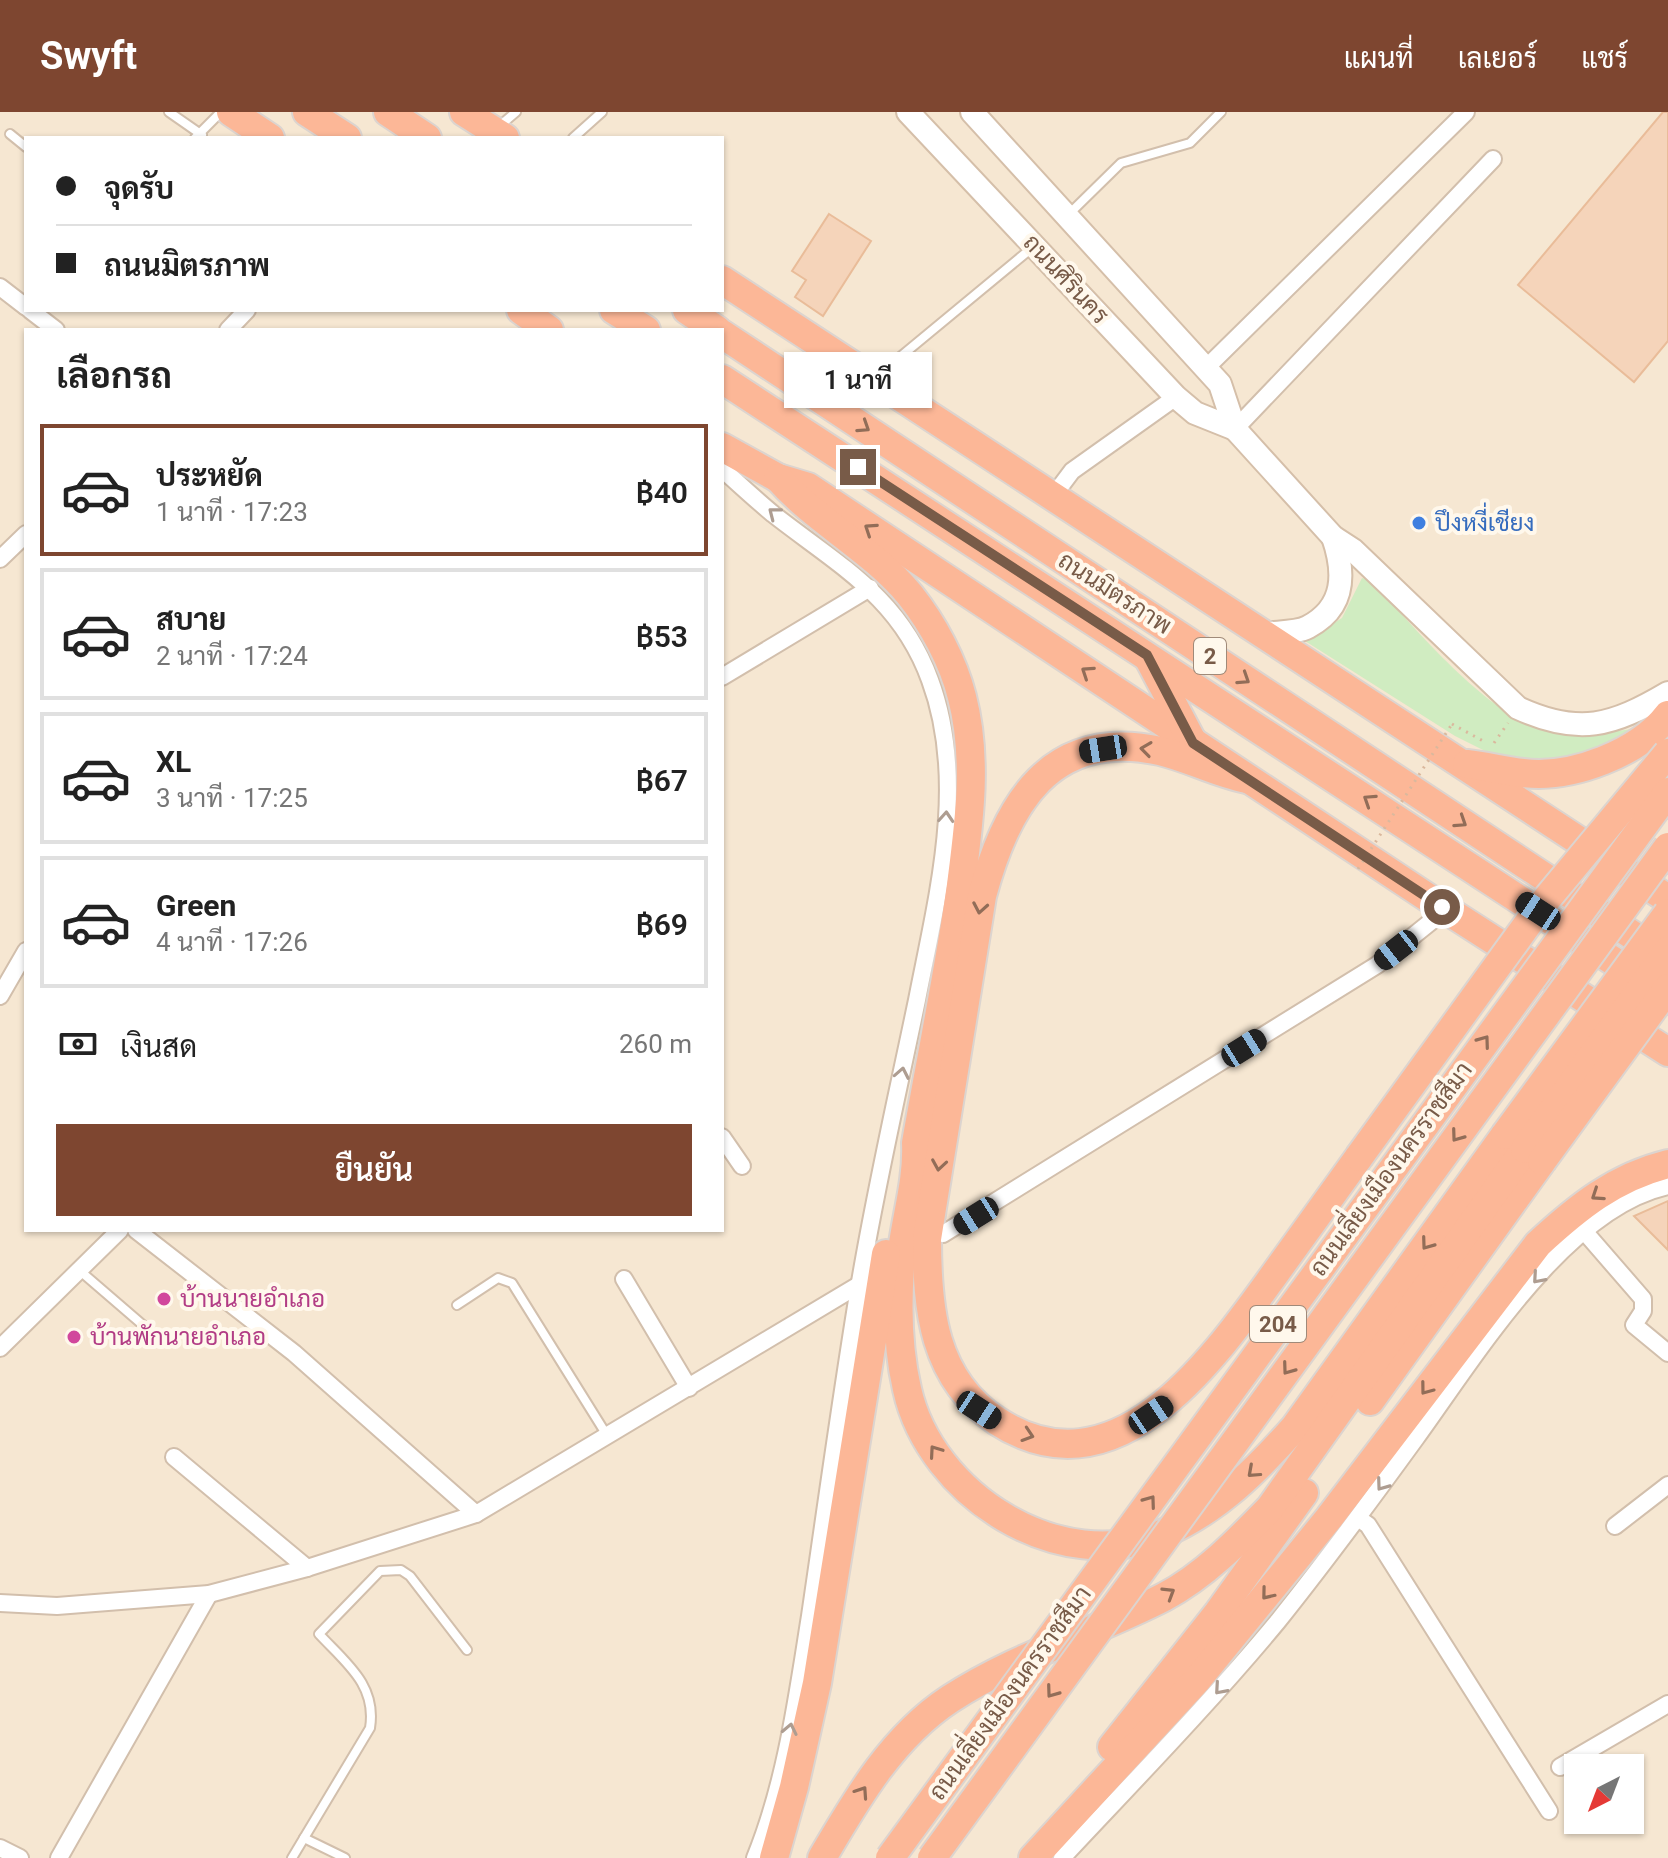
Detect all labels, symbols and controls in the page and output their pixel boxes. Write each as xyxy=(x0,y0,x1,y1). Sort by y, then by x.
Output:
text: Swyft xyxy=(40,34,137,78)
text: แผนที่ xyxy=(1344,42,1414,75)
text: เลเยอร์ xyxy=(1458,42,1537,75)
text: แชร์ xyxy=(1581,42,1628,75)
text: จุดรับ xyxy=(104,171,174,206)
street label: ถนนศิรินคร xyxy=(1018,229,1114,329)
text: ถนนมิตรภาพ xyxy=(104,248,270,283)
callout: 1 นาที xyxy=(784,351,932,407)
text: เลือกรถ xyxy=(56,355,172,397)
text: 1 นาที xyxy=(824,365,892,395)
one-way arrow xyxy=(855,417,869,432)
route end xyxy=(840,449,876,485)
icon: car xyxy=(60,454,132,526)
text: ประหยัด xyxy=(156,458,263,493)
text: ฿40 xyxy=(636,475,688,510)
text: 1 นาที · 17:23 xyxy=(156,497,308,527)
place label: ปึงหงี่เชียง xyxy=(1435,502,1534,537)
one-way arrow xyxy=(768,508,783,523)
marker: ปึงหงี่เชียง xyxy=(1410,514,1428,532)
one-way arrow xyxy=(865,523,879,538)
street label: ถนนมิตรภาพ xyxy=(1053,546,1177,640)
icon: car xyxy=(60,598,132,670)
text: สบาย xyxy=(156,602,226,637)
text: ฿53 xyxy=(636,619,688,654)
road number: 2 xyxy=(1194,638,1226,674)
text: 2 นาที · 17:24 xyxy=(156,641,308,671)
one-way arrow xyxy=(1081,667,1096,682)
one-way arrow xyxy=(1235,669,1250,684)
car xyxy=(1077,733,1129,765)
one-way arrow xyxy=(1139,741,1152,758)
icon: car xyxy=(60,742,132,814)
text: XL xyxy=(156,744,191,779)
text: ฿67 xyxy=(636,763,688,798)
text: 3 นาที · 17:25 xyxy=(156,783,308,813)
one-way arrow xyxy=(1363,795,1377,810)
one-way arrow xyxy=(937,810,954,823)
one-way arrow xyxy=(1452,812,1467,827)
icon: car xyxy=(60,886,132,958)
text: Green xyxy=(156,888,236,923)
car xyxy=(1511,888,1565,934)
route start xyxy=(1424,889,1460,925)
one-way arrow xyxy=(973,901,990,915)
text: ฿69 xyxy=(636,907,688,942)
car xyxy=(1370,926,1422,974)
text: 4 นาที · 17:26 xyxy=(156,927,308,957)
icon: cash xyxy=(56,1022,100,1066)
car xyxy=(1217,1025,1271,1071)
text: เงินสด xyxy=(120,1029,197,1064)
text: 260 m xyxy=(619,1029,692,1059)
one-way arrow xyxy=(1474,1036,1489,1050)
street label: ถนนเลี่ยงเมืองนครราชสีมา xyxy=(1298,1053,1478,1281)
one-way arrow xyxy=(893,1066,910,1080)
button: ยืนยัน xyxy=(56,1124,692,1216)
one-way arrow xyxy=(1452,1127,1467,1142)
one-way arrow xyxy=(931,1158,948,1171)
one-way arrow xyxy=(1591,1185,1606,1200)
car xyxy=(949,1193,1003,1239)
one-way arrow xyxy=(1422,1235,1437,1249)
one-way arrow xyxy=(1533,1268,1547,1283)
place label: บ้านนายอำเภอ xyxy=(180,1284,325,1313)
marker: บ้านนายอำเภอ xyxy=(155,1290,173,1308)
road number: 204 xyxy=(1250,1306,1306,1342)
place label: บ้านพักนายอำเภอ xyxy=(90,1322,266,1351)
marker: บ้านพักนายอำเภอ xyxy=(65,1328,83,1346)
one-way arrow xyxy=(1283,1360,1297,1375)
one-way arrow xyxy=(1421,1380,1435,1395)
car xyxy=(952,1387,1006,1433)
car xyxy=(1124,1392,1178,1438)
one-way arrow xyxy=(1021,1426,1035,1442)
one-way arrow xyxy=(930,1445,945,1459)
one-way arrow xyxy=(1247,1463,1262,1477)
one-way arrow xyxy=(1377,1477,1391,1491)
one-way arrow xyxy=(1140,1495,1155,1509)
street label: ถนนเลี่ยงเมืองนครราชสีมา xyxy=(917,1577,1097,1805)
one-way arrow xyxy=(1262,1585,1276,1600)
one-way arrow xyxy=(1160,1587,1175,1602)
one-way arrow xyxy=(1215,1679,1229,1694)
one-way arrow xyxy=(1048,1684,1062,1698)
one-way arrow xyxy=(781,1723,798,1736)
north arrow xyxy=(1564,1754,1644,1834)
map controls xyxy=(1564,1754,1644,1834)
one-way arrow xyxy=(852,1786,867,1800)

